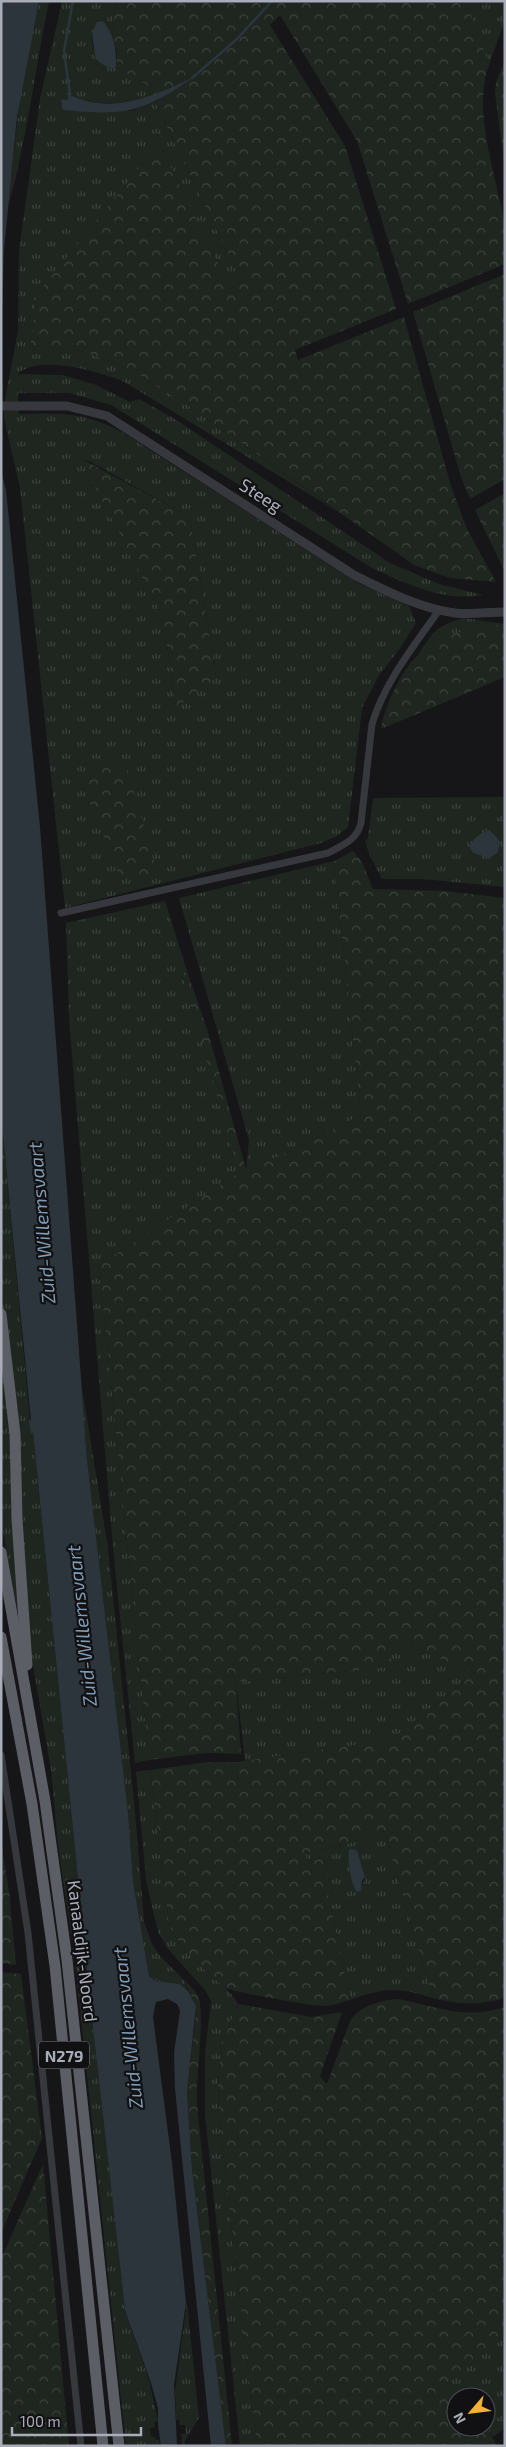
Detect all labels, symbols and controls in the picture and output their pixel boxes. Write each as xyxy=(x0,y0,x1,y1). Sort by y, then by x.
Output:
street label: Steeg xyxy=(236,473,286,517)
water label: Zuid-Willemsvaart xyxy=(22,1140,60,1305)
water label: Zuid-Willemsvaart xyxy=(61,1543,101,1708)
street label: Kanaaldijk-Noord xyxy=(63,1879,103,2023)
water label: Zuid-Willemsvaart xyxy=(107,1945,147,2110)
road number: N279 xyxy=(39,2042,89,2068)
north arrow xyxy=(446,2387,496,2437)
scale bar xyxy=(12,2404,141,2436)
text: N xyxy=(449,2410,469,2427)
text: 100 m xyxy=(20,2412,61,2430)

